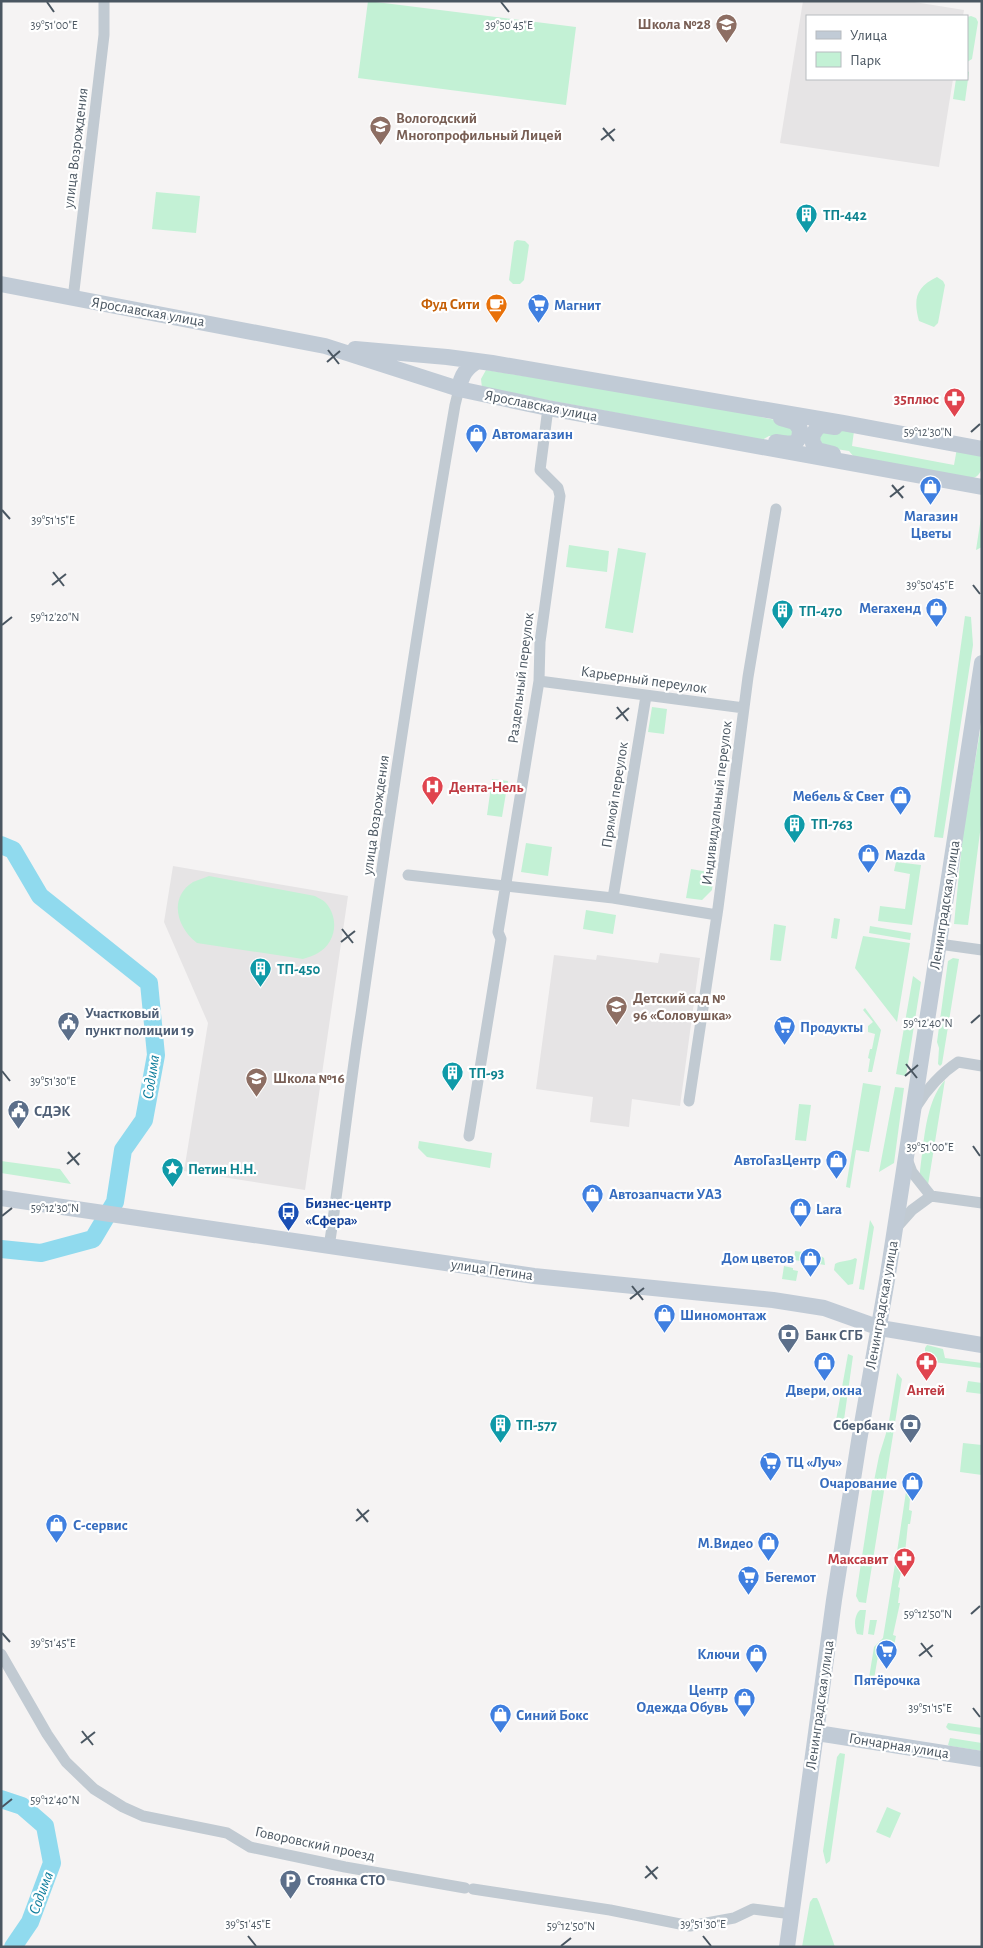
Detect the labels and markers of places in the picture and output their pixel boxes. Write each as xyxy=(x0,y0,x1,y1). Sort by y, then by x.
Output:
school or university icon: Школа №28 xyxy=(715,12,739,43)
place label: Школа №28 xyxy=(638,17,711,32)
place label: Вологодский Многопрофильный Лицей xyxy=(396,111,562,143)
school or university icon: Вологодский Многопрофильный Лицей xyxy=(368,115,392,146)
building icon: ТП-442 xyxy=(795,203,819,234)
place label: ТП-442 xyxy=(823,208,867,223)
cafe icon: Фуд Сити xyxy=(484,292,508,323)
supermarket icon: Магнит xyxy=(526,293,550,324)
place label: Фуд Сити xyxy=(421,297,480,312)
place label: Магнит xyxy=(554,298,601,313)
pharmacy icon: 35плюс xyxy=(943,387,967,418)
place label: 35плюс xyxy=(894,392,939,407)
shop icon: Автомагазин xyxy=(464,422,488,453)
place label: Автомагазин xyxy=(492,427,573,442)
shop icon: Магазин Цветы xyxy=(919,475,943,506)
place label: Магазин Цветы xyxy=(904,509,958,541)
shop icon: Мегахенд xyxy=(925,596,949,627)
building icon: ТП-470 xyxy=(771,599,795,630)
place label: Мегахенд xyxy=(859,601,921,616)
place label: ТП-470 xyxy=(799,604,843,619)
hospital icon: Дента-Нель xyxy=(421,775,445,806)
place label: Дента-Нель xyxy=(449,780,523,795)
shop icon: Мебель & Свет xyxy=(888,784,912,815)
place label: Мебель & Свет xyxy=(792,789,884,804)
building icon: ТП-763 xyxy=(783,812,807,843)
place label: ТП-763 xyxy=(811,817,853,832)
shop icon: Mazda xyxy=(857,843,881,874)
place label: Mazda xyxy=(885,848,925,863)
building icon: ТП-450 xyxy=(249,957,273,988)
place label: ТП-450 xyxy=(277,962,321,977)
place label: Детский сад № 96 «Соловушка» xyxy=(633,991,732,1023)
school or university icon: Детский сад № 96 «Соловушка» xyxy=(605,995,629,1026)
place label: Участковый пункт полиции 19 xyxy=(85,1006,194,1038)
public building icon: Участковый пункт полиции 19 xyxy=(57,1010,81,1041)
supermarket icon: Продукты xyxy=(772,1015,796,1046)
place label: Продукты xyxy=(800,1020,863,1035)
building icon: ТП-93 xyxy=(441,1061,465,1092)
school or university icon: Школа №16 xyxy=(245,1066,269,1097)
place label: ТП-93 xyxy=(469,1066,504,1081)
place label: Школа №16 xyxy=(273,1071,345,1086)
public building icon: СДЭК xyxy=(6,1099,30,1130)
place label: СДЭК xyxy=(34,1104,70,1119)
shop icon: АвтоГазЦентр xyxy=(825,1148,849,1179)
place label: АвтоГазЦентр xyxy=(734,1153,821,1168)
place icon: Петин Н.Н. xyxy=(160,1157,184,1188)
place label: Петин Н.Н. xyxy=(188,1162,257,1177)
shop icon: Автозапчасти УАЗ xyxy=(581,1182,605,1213)
place label: Автозапчасти УАЗ xyxy=(609,1187,722,1202)
place label: Бизнес-центр «Сфера» xyxy=(305,1196,391,1228)
shop icon: Lara xyxy=(788,1197,812,1228)
bus stop icon: Бизнес-центр «Сфера» xyxy=(277,1200,301,1231)
place label: Lara xyxy=(816,1202,842,1217)
shop icon: Дом цветов xyxy=(798,1246,822,1277)
place label: Дом цветов xyxy=(722,1251,794,1266)
shop icon: Шиномонтаж xyxy=(652,1303,676,1334)
place label: Шиномонтаж xyxy=(680,1308,767,1323)
bank icon: Банк СГБ xyxy=(777,1323,801,1354)
place label: Банк СГБ xyxy=(805,1328,863,1343)
shop icon: Двери, окна xyxy=(812,1350,836,1381)
pharmacy icon: Антей xyxy=(914,1350,938,1381)
place label: Двери, окна xyxy=(786,1383,862,1398)
place label: Антей xyxy=(907,1383,945,1398)
building icon: ТП-577 xyxy=(488,1413,512,1444)
bank icon: Сбербанк xyxy=(898,1413,922,1444)
place label: ТП-577 xyxy=(516,1418,558,1433)
place label: Сбербанк xyxy=(833,1418,895,1433)
supermarket icon: ТЦ «Луч» xyxy=(758,1450,782,1481)
place label: ТЦ «Луч» xyxy=(786,1455,842,1470)
shop icon: Очарование xyxy=(901,1471,925,1502)
place label: Очарование xyxy=(820,1476,897,1491)
shop icon: С-сервис xyxy=(45,1513,69,1544)
place label: С-сервис xyxy=(73,1518,128,1533)
shop icon: М.Видео xyxy=(757,1531,781,1562)
place label: М.Видео xyxy=(697,1536,753,1551)
pharmacy icon: Максавит xyxy=(892,1547,916,1578)
place label: Максавит xyxy=(828,1552,888,1567)
supermarket icon: Бегемот xyxy=(737,1565,761,1596)
place label: Бегемот xyxy=(765,1570,816,1585)
supermarket icon: Пятёрочка xyxy=(875,1639,899,1670)
shop icon: Ключи xyxy=(744,1642,768,1673)
place label: Ключи xyxy=(697,1647,740,1662)
place label: Пятёрочка xyxy=(854,1673,920,1688)
place label: Центр Одежда Обувь xyxy=(636,1683,728,1715)
shop icon: Центр Одежда Обувь xyxy=(732,1687,756,1718)
shop icon: Синий Бокс xyxy=(488,1703,512,1734)
place label: Синий Бокс xyxy=(516,1708,589,1723)
parking icon: Стоянка СТО xyxy=(279,1868,303,1899)
place label: Стоянка СТО xyxy=(307,1873,385,1888)

